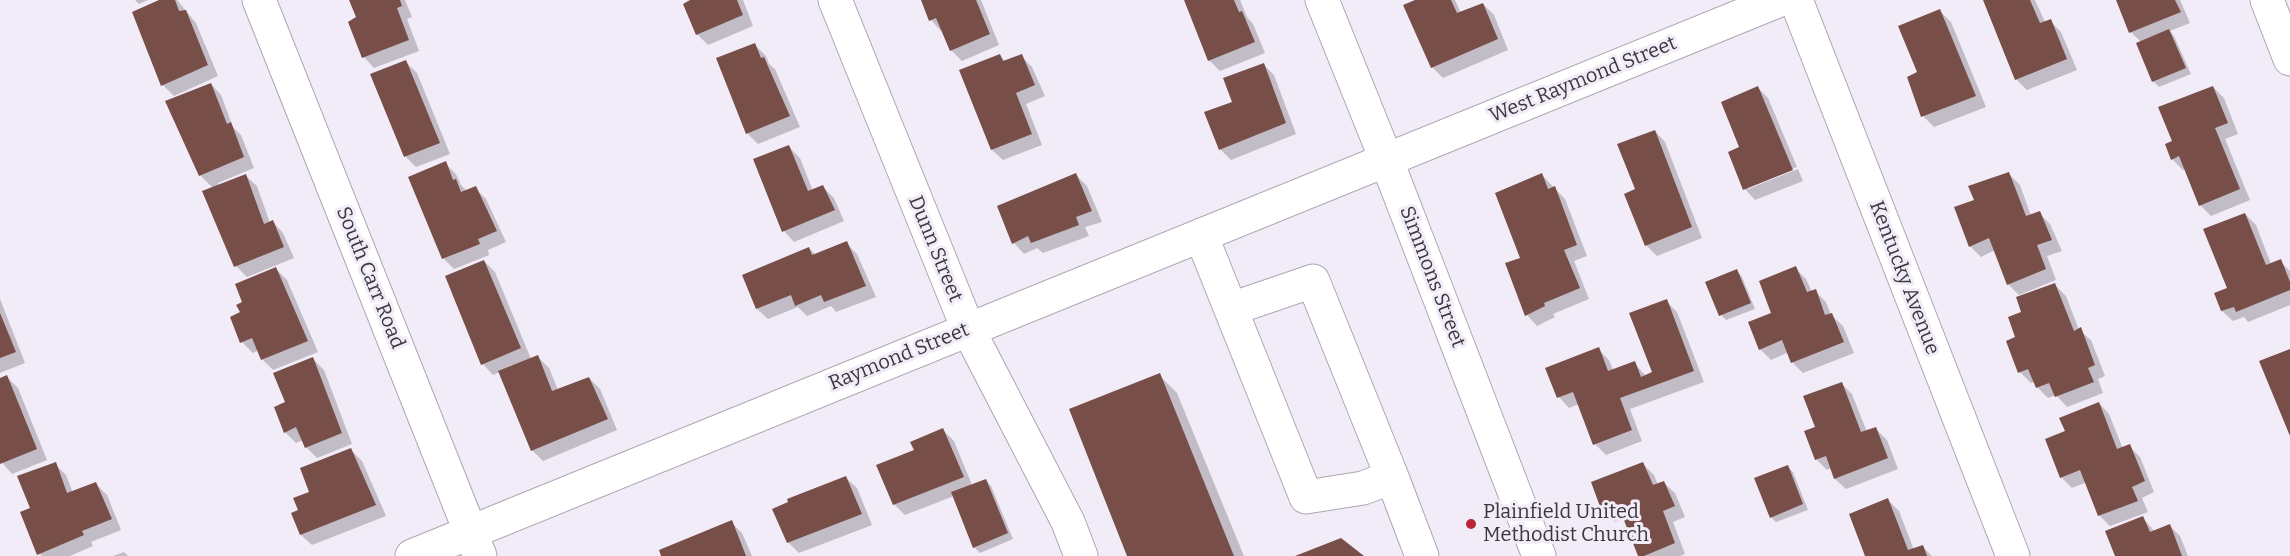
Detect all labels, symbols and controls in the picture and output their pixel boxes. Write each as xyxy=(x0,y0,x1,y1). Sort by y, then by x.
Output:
street label: West Raymond Street xyxy=(1486,31,1680,129)
street label: Dunn Street xyxy=(903,192,967,306)
street label: Kentucky Avenue xyxy=(1864,198,1944,358)
street label: Simmons Street xyxy=(1394,203,1470,351)
street label: South Carr Road xyxy=(331,204,409,352)
street label: Raymond Street xyxy=(825,318,973,396)
place label: Plainfield United Methodist Church xyxy=(1483,500,1649,547)
marker: Plainfield United Methodist Church xyxy=(1464,517,1478,531)

